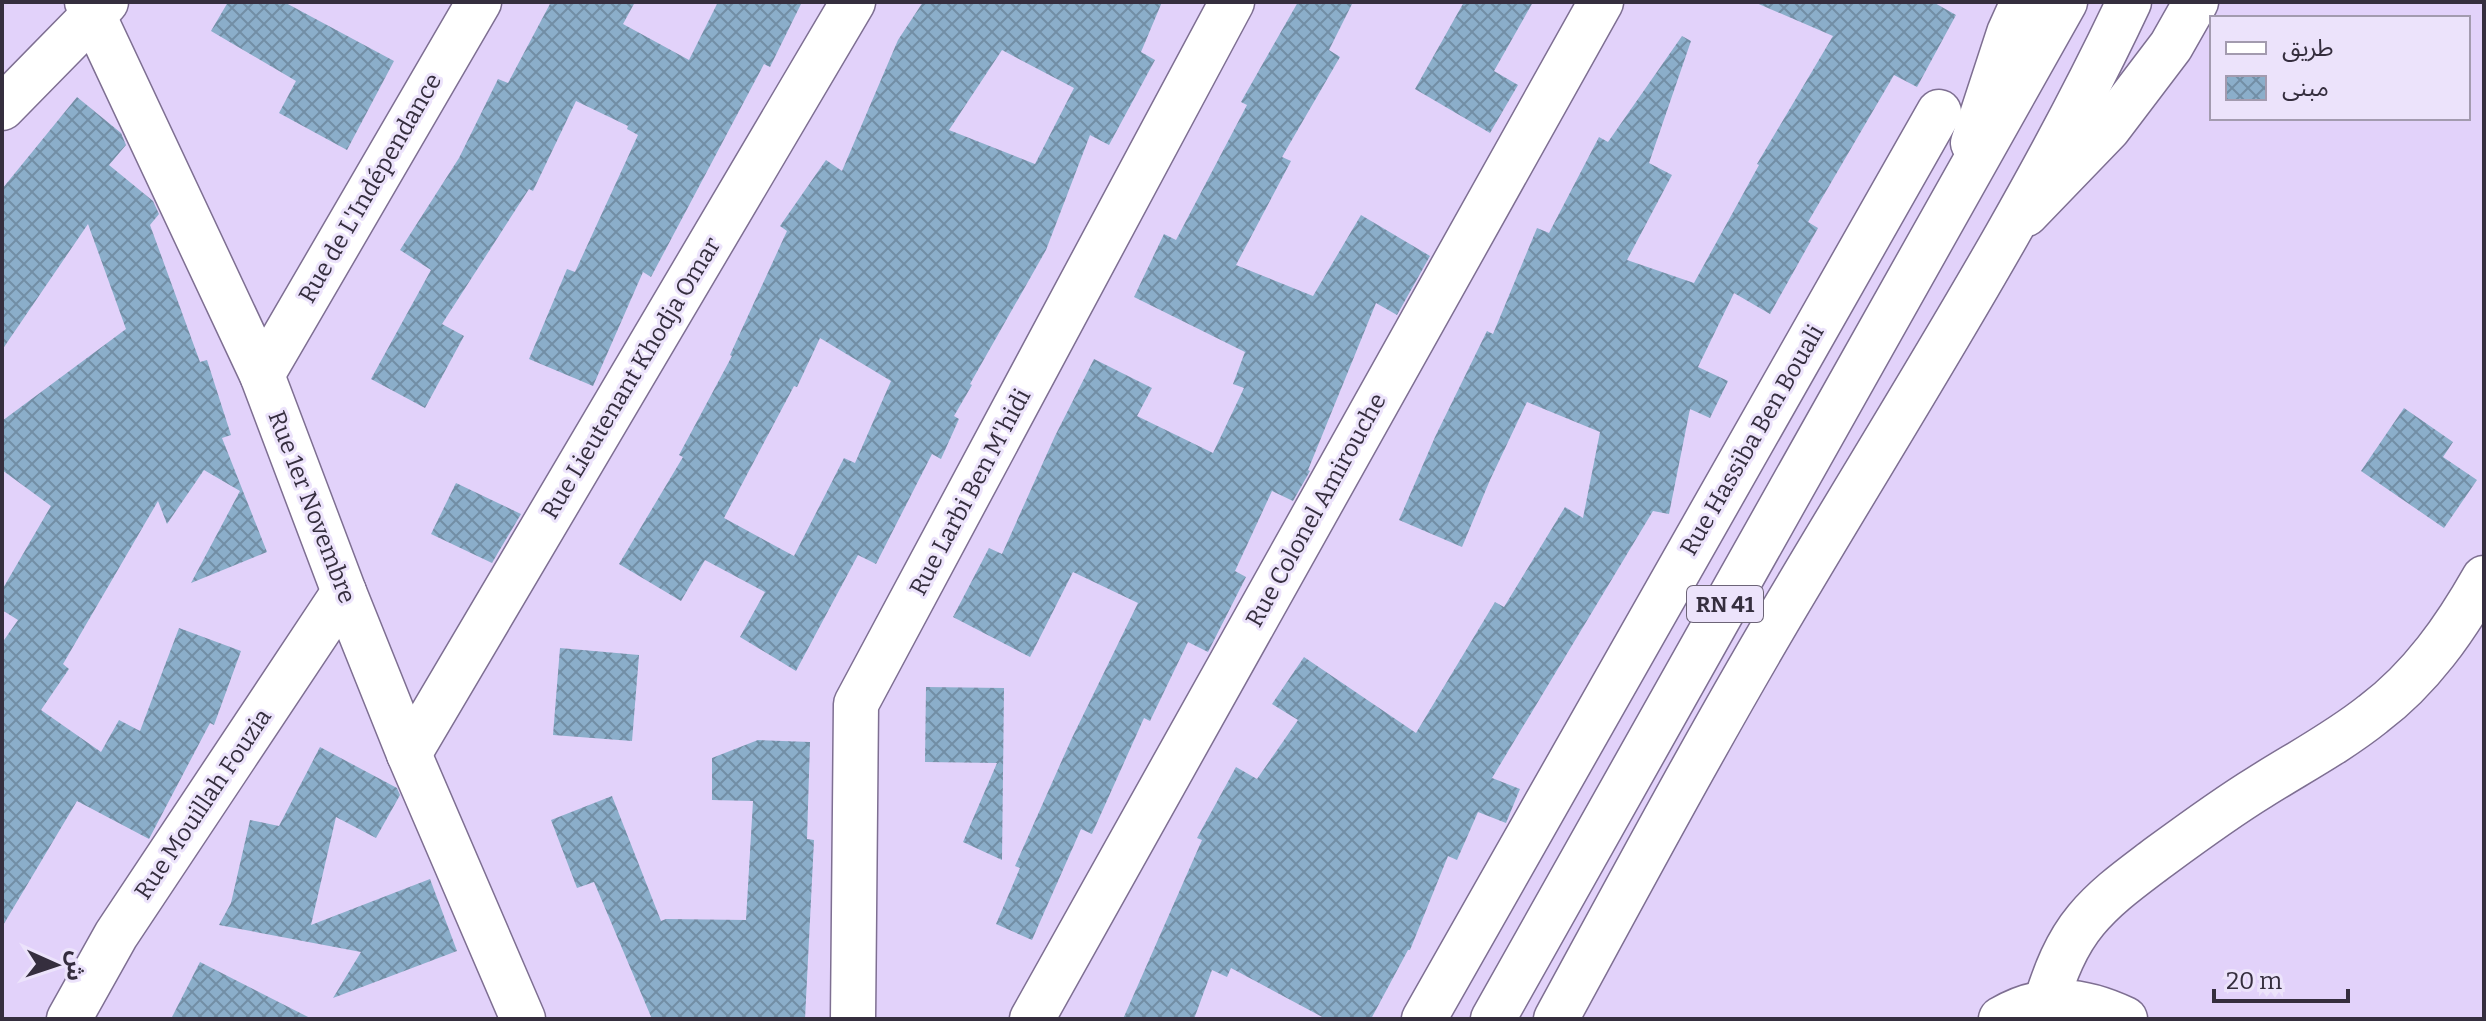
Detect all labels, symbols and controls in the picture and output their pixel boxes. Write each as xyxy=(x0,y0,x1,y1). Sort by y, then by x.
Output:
legend xyxy=(2210,16,2470,120)
text: طريق xyxy=(2282,34,2334,63)
street label: Rue de L'Indépendance xyxy=(293,68,447,308)
text: مبنى xyxy=(2282,74,2329,102)
street label: Rue Lieutenant Khodja Omar xyxy=(536,232,726,524)
street label: Rue Hassiba Ben Bouali xyxy=(1675,320,1829,560)
street label: Rue Larbi Ben M'hidi xyxy=(904,384,1036,600)
street label: Rue Colonel Amirouche xyxy=(1240,388,1392,632)
street label: Rue 1er Novembre xyxy=(262,407,362,607)
road number: RN 41 xyxy=(1687,586,1763,622)
street label: Rue Mouillah Fouzia xyxy=(129,703,277,905)
north arrow xyxy=(16,925,96,1005)
text: ش xyxy=(61,950,90,982)
scale bar xyxy=(2214,953,2348,1003)
text: 20 m xyxy=(2226,967,2282,995)

